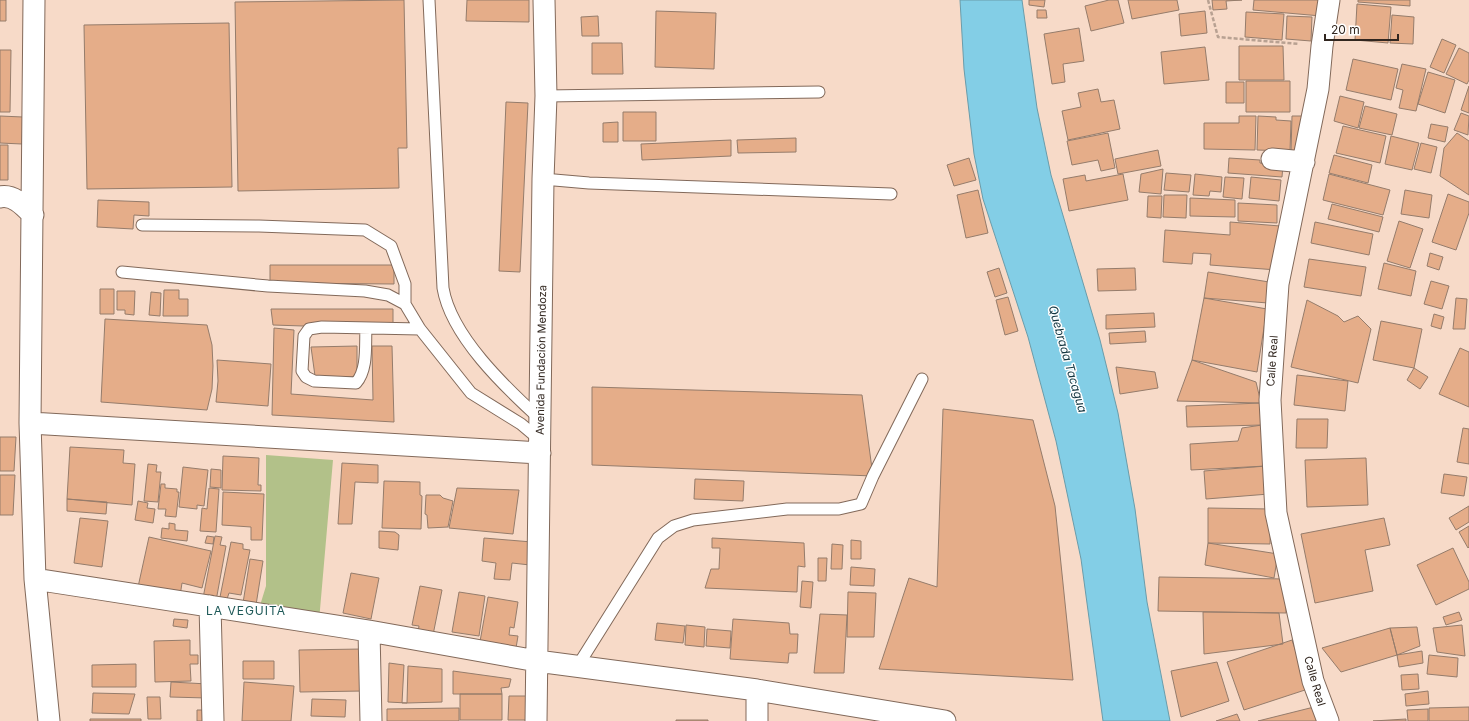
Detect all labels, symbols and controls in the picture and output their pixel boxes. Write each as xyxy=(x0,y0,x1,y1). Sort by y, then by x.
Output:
scale bar xyxy=(1325,16,1398,42)
text: 20 m xyxy=(1331,22,1360,37)
street label: Avenida Fundación Mendoza xyxy=(533,285,549,435)
water label: Quebrada Tacagua xyxy=(1046,304,1090,414)
street label: Calle Real xyxy=(1263,335,1281,387)
district label: LA VEGUITA xyxy=(206,603,286,618)
street label: Calle Real xyxy=(1301,654,1329,708)

